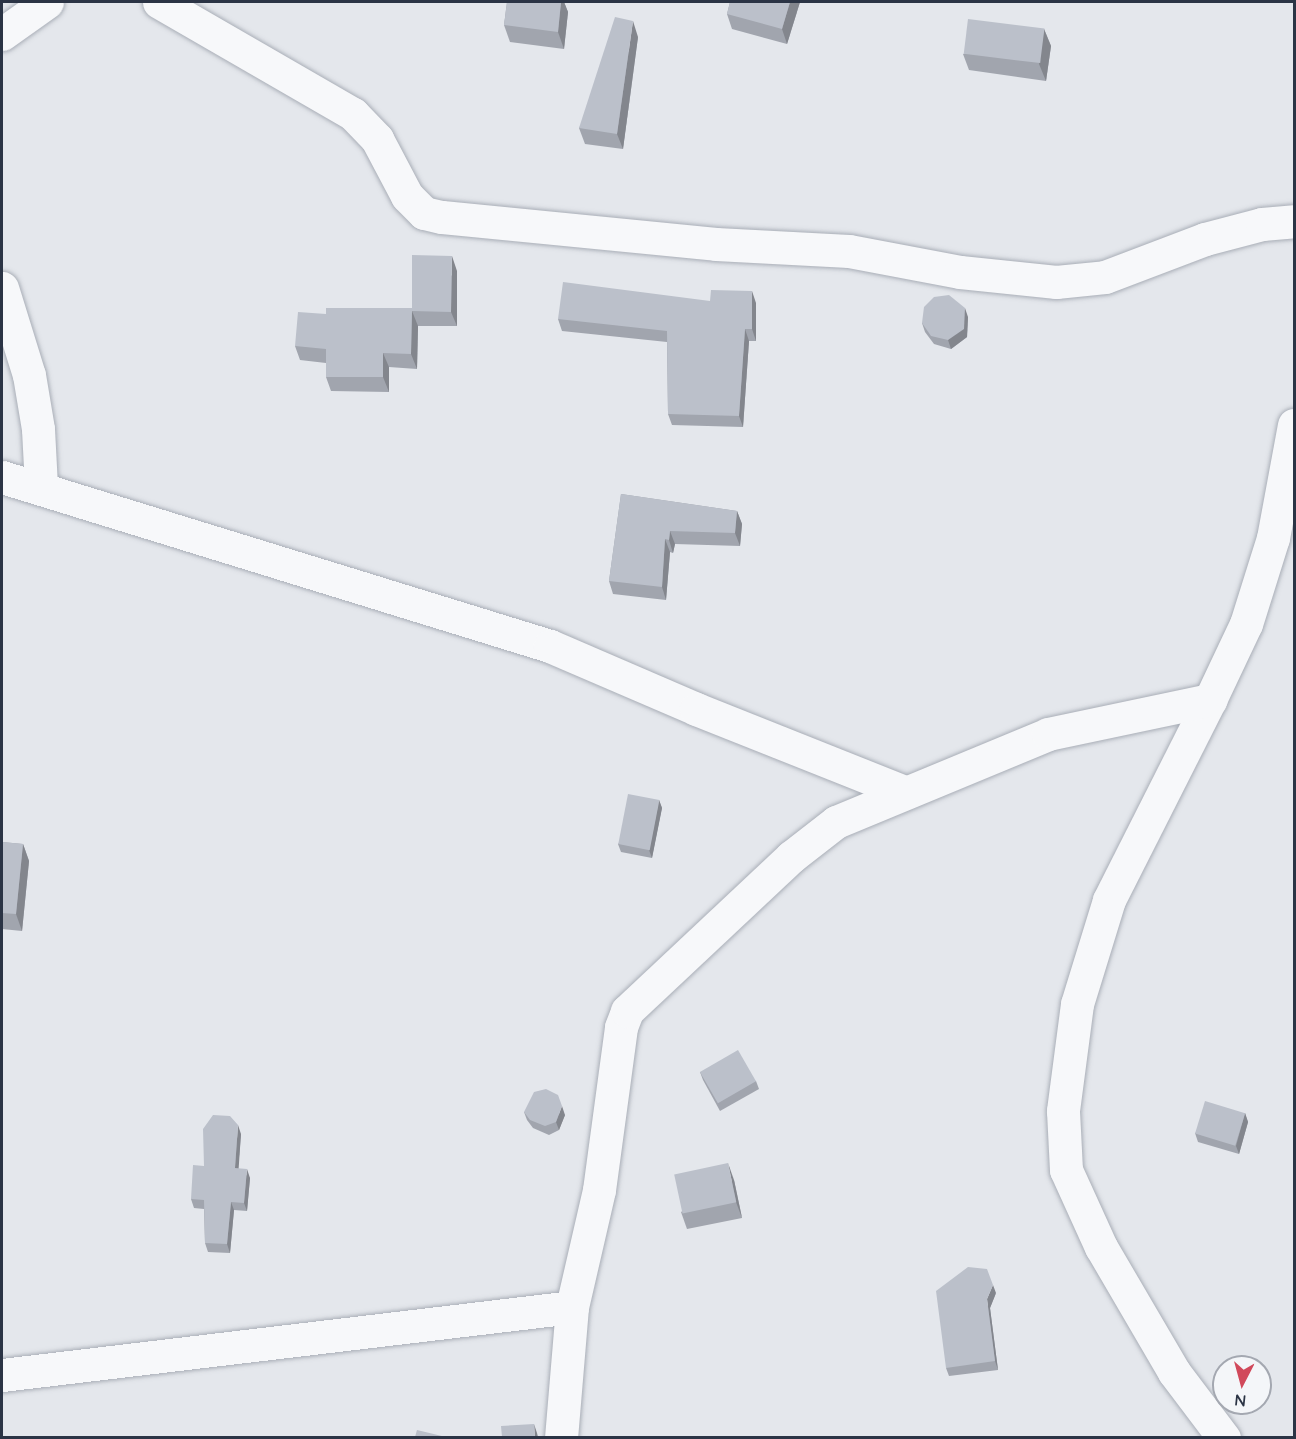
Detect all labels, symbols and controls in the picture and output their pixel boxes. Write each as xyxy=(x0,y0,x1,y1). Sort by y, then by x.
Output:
north arrow xyxy=(1212,1355,1272,1415)
text: N xyxy=(1233,1390,1247,1411)

